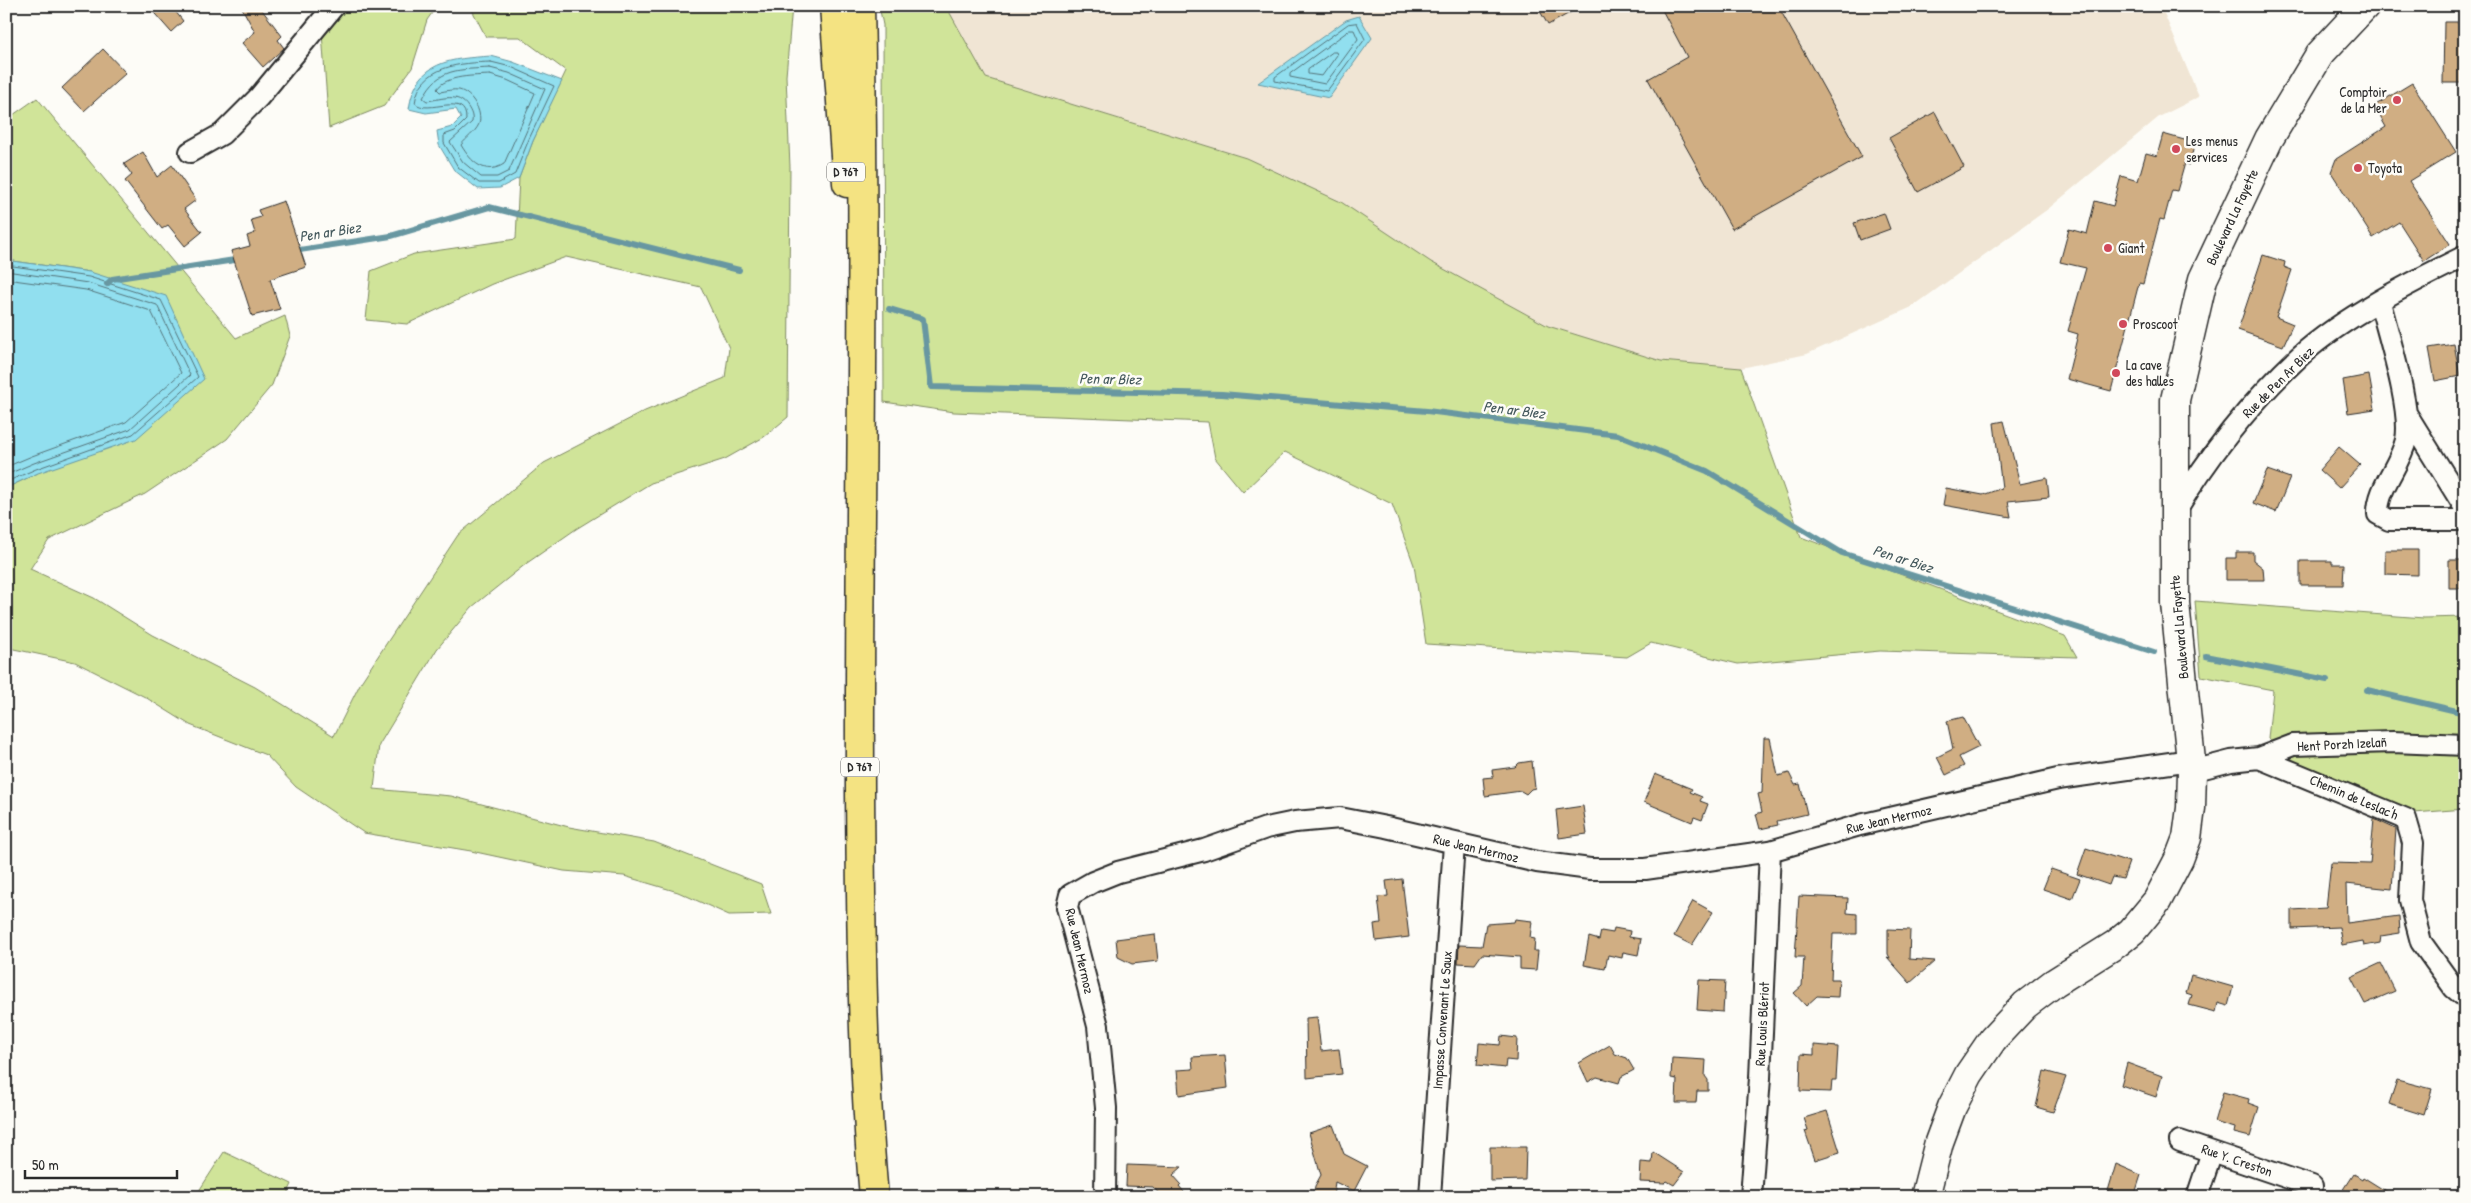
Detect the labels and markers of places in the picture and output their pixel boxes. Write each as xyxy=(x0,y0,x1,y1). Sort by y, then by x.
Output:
place label: Comptoir de la Mer xyxy=(2339,82,2388,117)
marker: Comptoir de la Mer xyxy=(2391,94,2403,106)
place label: Les menus services xyxy=(2186,131,2238,166)
marker: Les menus services xyxy=(2170,143,2182,155)
place label: Toyota xyxy=(2368,158,2403,178)
marker: Toyota xyxy=(2352,162,2364,174)
place label: Giant xyxy=(2118,238,2145,257)
marker: Giant xyxy=(2102,242,2114,254)
place label: Proscoot xyxy=(2133,314,2178,333)
marker: Proscoot xyxy=(2117,318,2129,330)
place label: La cave des halles xyxy=(2126,355,2174,390)
marker: La cave des halles xyxy=(2110,367,2122,379)

